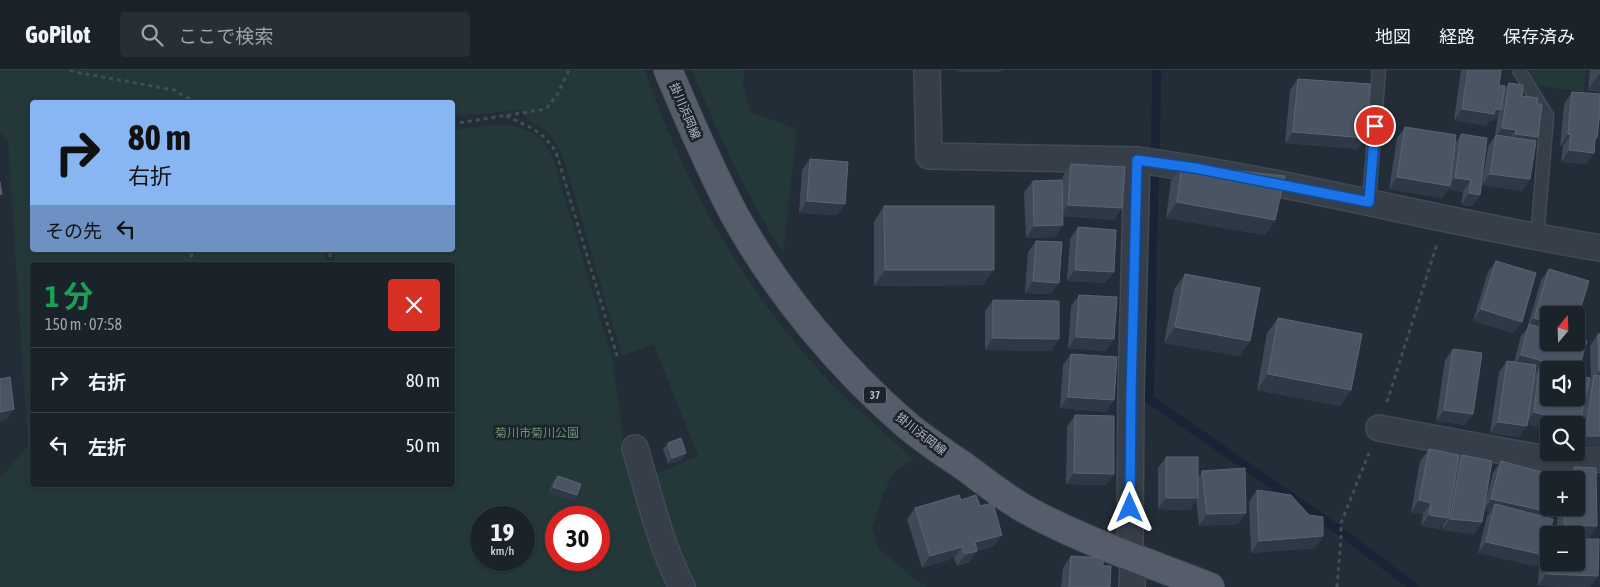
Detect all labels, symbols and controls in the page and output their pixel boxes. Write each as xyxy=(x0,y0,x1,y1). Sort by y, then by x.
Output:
search box xyxy=(120,12,470,57)
text: GoPilot xyxy=(25,21,90,48)
icon: search xyxy=(138,21,166,49)
text: ここで検索 xyxy=(178,25,273,47)
text: 地図 xyxy=(1375,26,1411,47)
text: 経路 xyxy=(1439,26,1475,47)
text: 保存済み xyxy=(1503,26,1575,47)
street label: 掛川浜岡線 xyxy=(667,81,703,141)
pin xyxy=(1354,105,1396,147)
icon: arrive xyxy=(1361,112,1389,140)
text: 80 m xyxy=(128,117,191,157)
icon: right xyxy=(45,120,110,185)
text: 右折 xyxy=(128,163,172,189)
icon: left xyxy=(112,215,140,243)
text: その先 xyxy=(45,220,102,242)
text: 1 分 xyxy=(45,279,93,313)
button: close xyxy=(388,279,440,331)
north arrow xyxy=(1540,306,1585,351)
map controls xyxy=(1540,306,1585,571)
text: 150 m · 07:58 xyxy=(45,315,122,333)
button: sound xyxy=(1540,361,1585,406)
icon: right xyxy=(45,366,73,394)
text: 80 m xyxy=(406,369,440,391)
text: 右折 xyxy=(88,371,126,393)
road number: 37 xyxy=(864,386,886,404)
street label: 掛川浜岡線 xyxy=(893,410,949,458)
button: search xyxy=(1540,416,1585,461)
park label: 菊川市菊川公園 xyxy=(495,426,579,440)
icon: left xyxy=(45,431,73,459)
text: 50 m xyxy=(406,434,440,456)
text: 左折 xyxy=(88,436,126,458)
button: + xyxy=(1540,471,1585,516)
position arrow xyxy=(1103,481,1155,533)
speed limit sign: 30 xyxy=(545,506,610,571)
text: 19 xyxy=(491,518,514,546)
button: − xyxy=(1540,526,1585,571)
text: km/h xyxy=(491,544,514,558)

